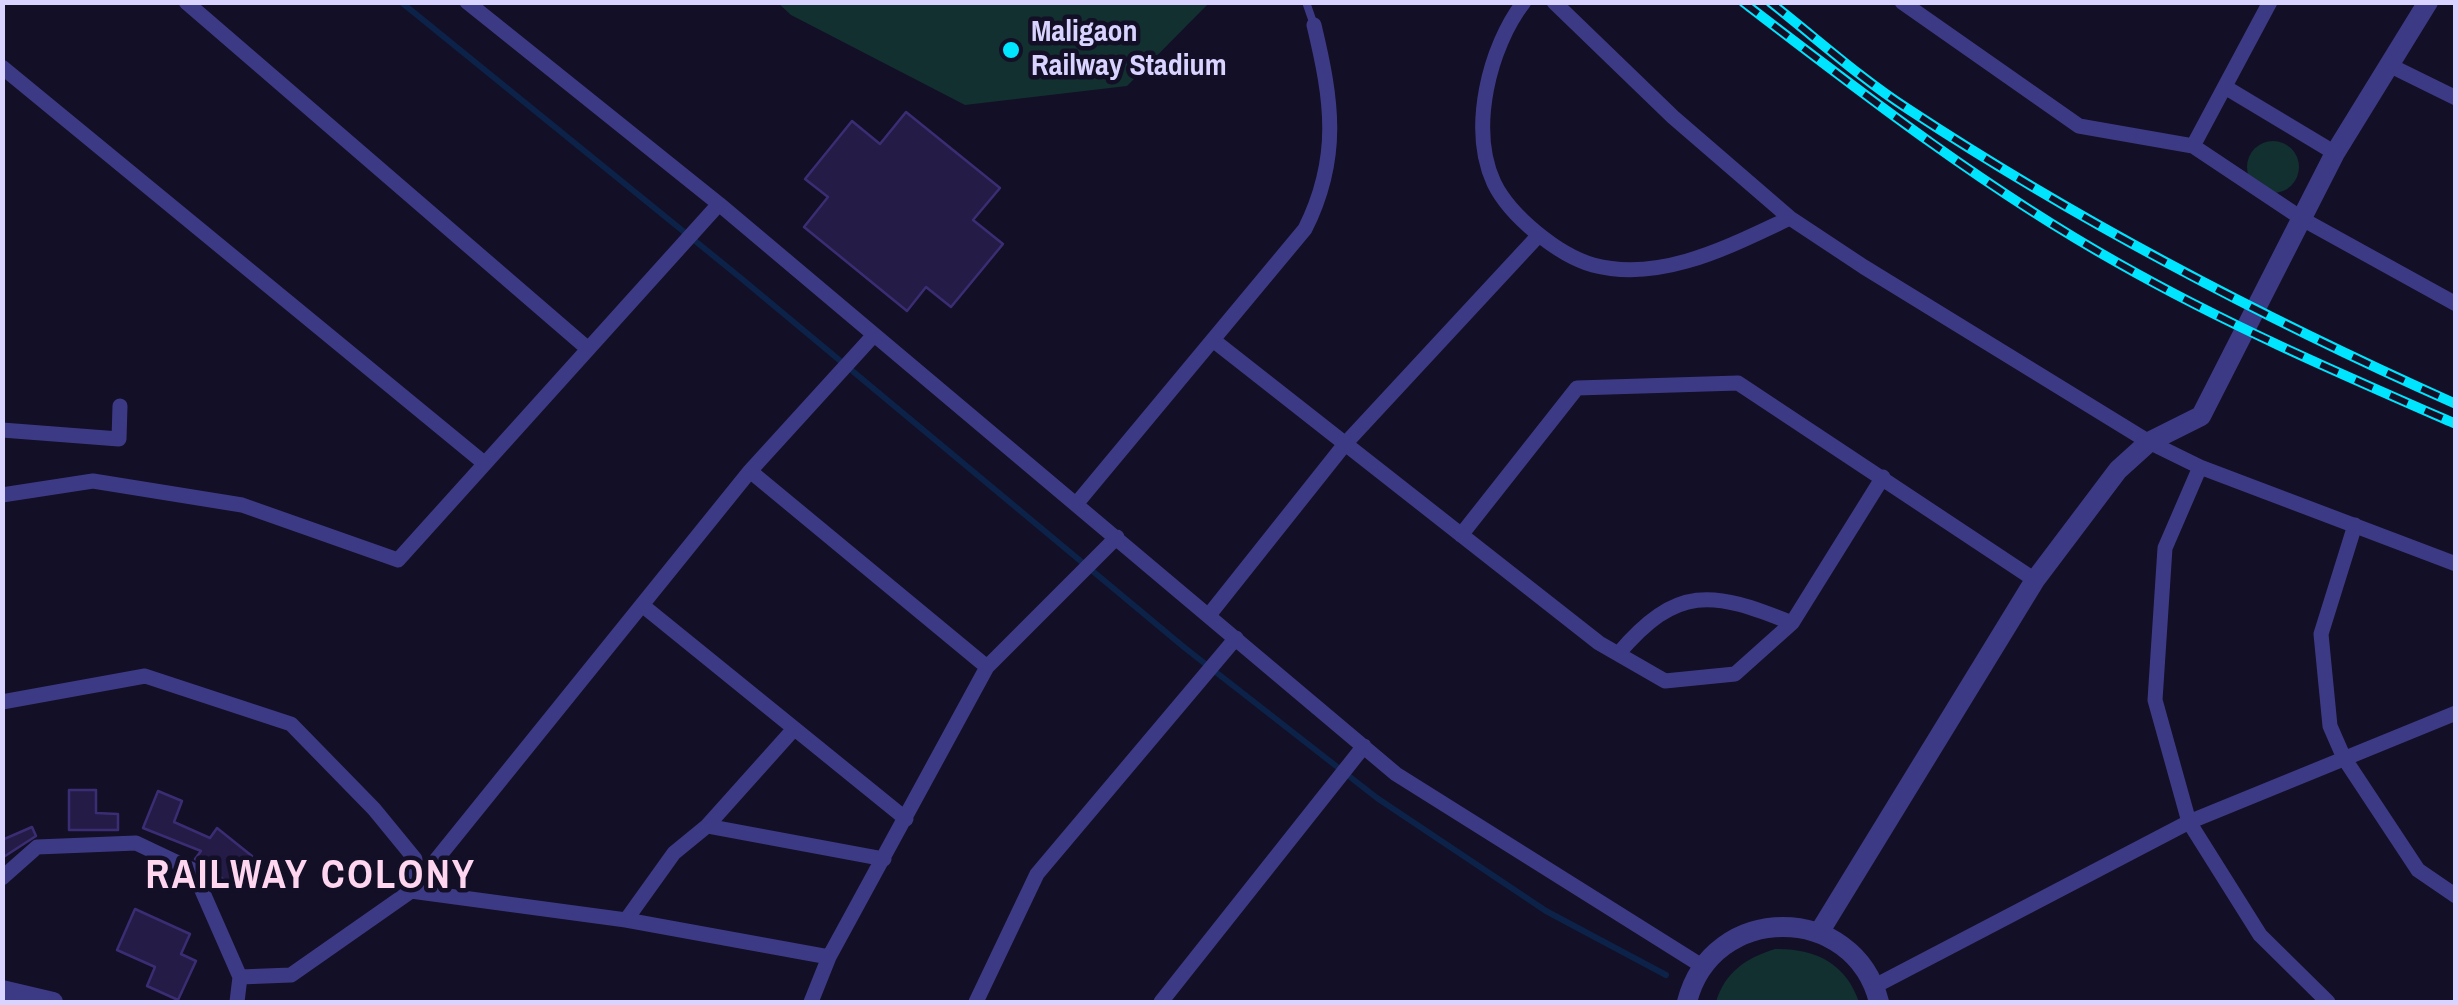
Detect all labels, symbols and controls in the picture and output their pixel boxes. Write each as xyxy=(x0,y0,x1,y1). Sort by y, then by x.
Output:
place label: Maligaon Railway Stadium xyxy=(1031,15,1227,86)
marker: Maligaon Railway Stadium xyxy=(1000,39,1022,61)
district label: RAILWAY COLONY xyxy=(146,853,476,901)

